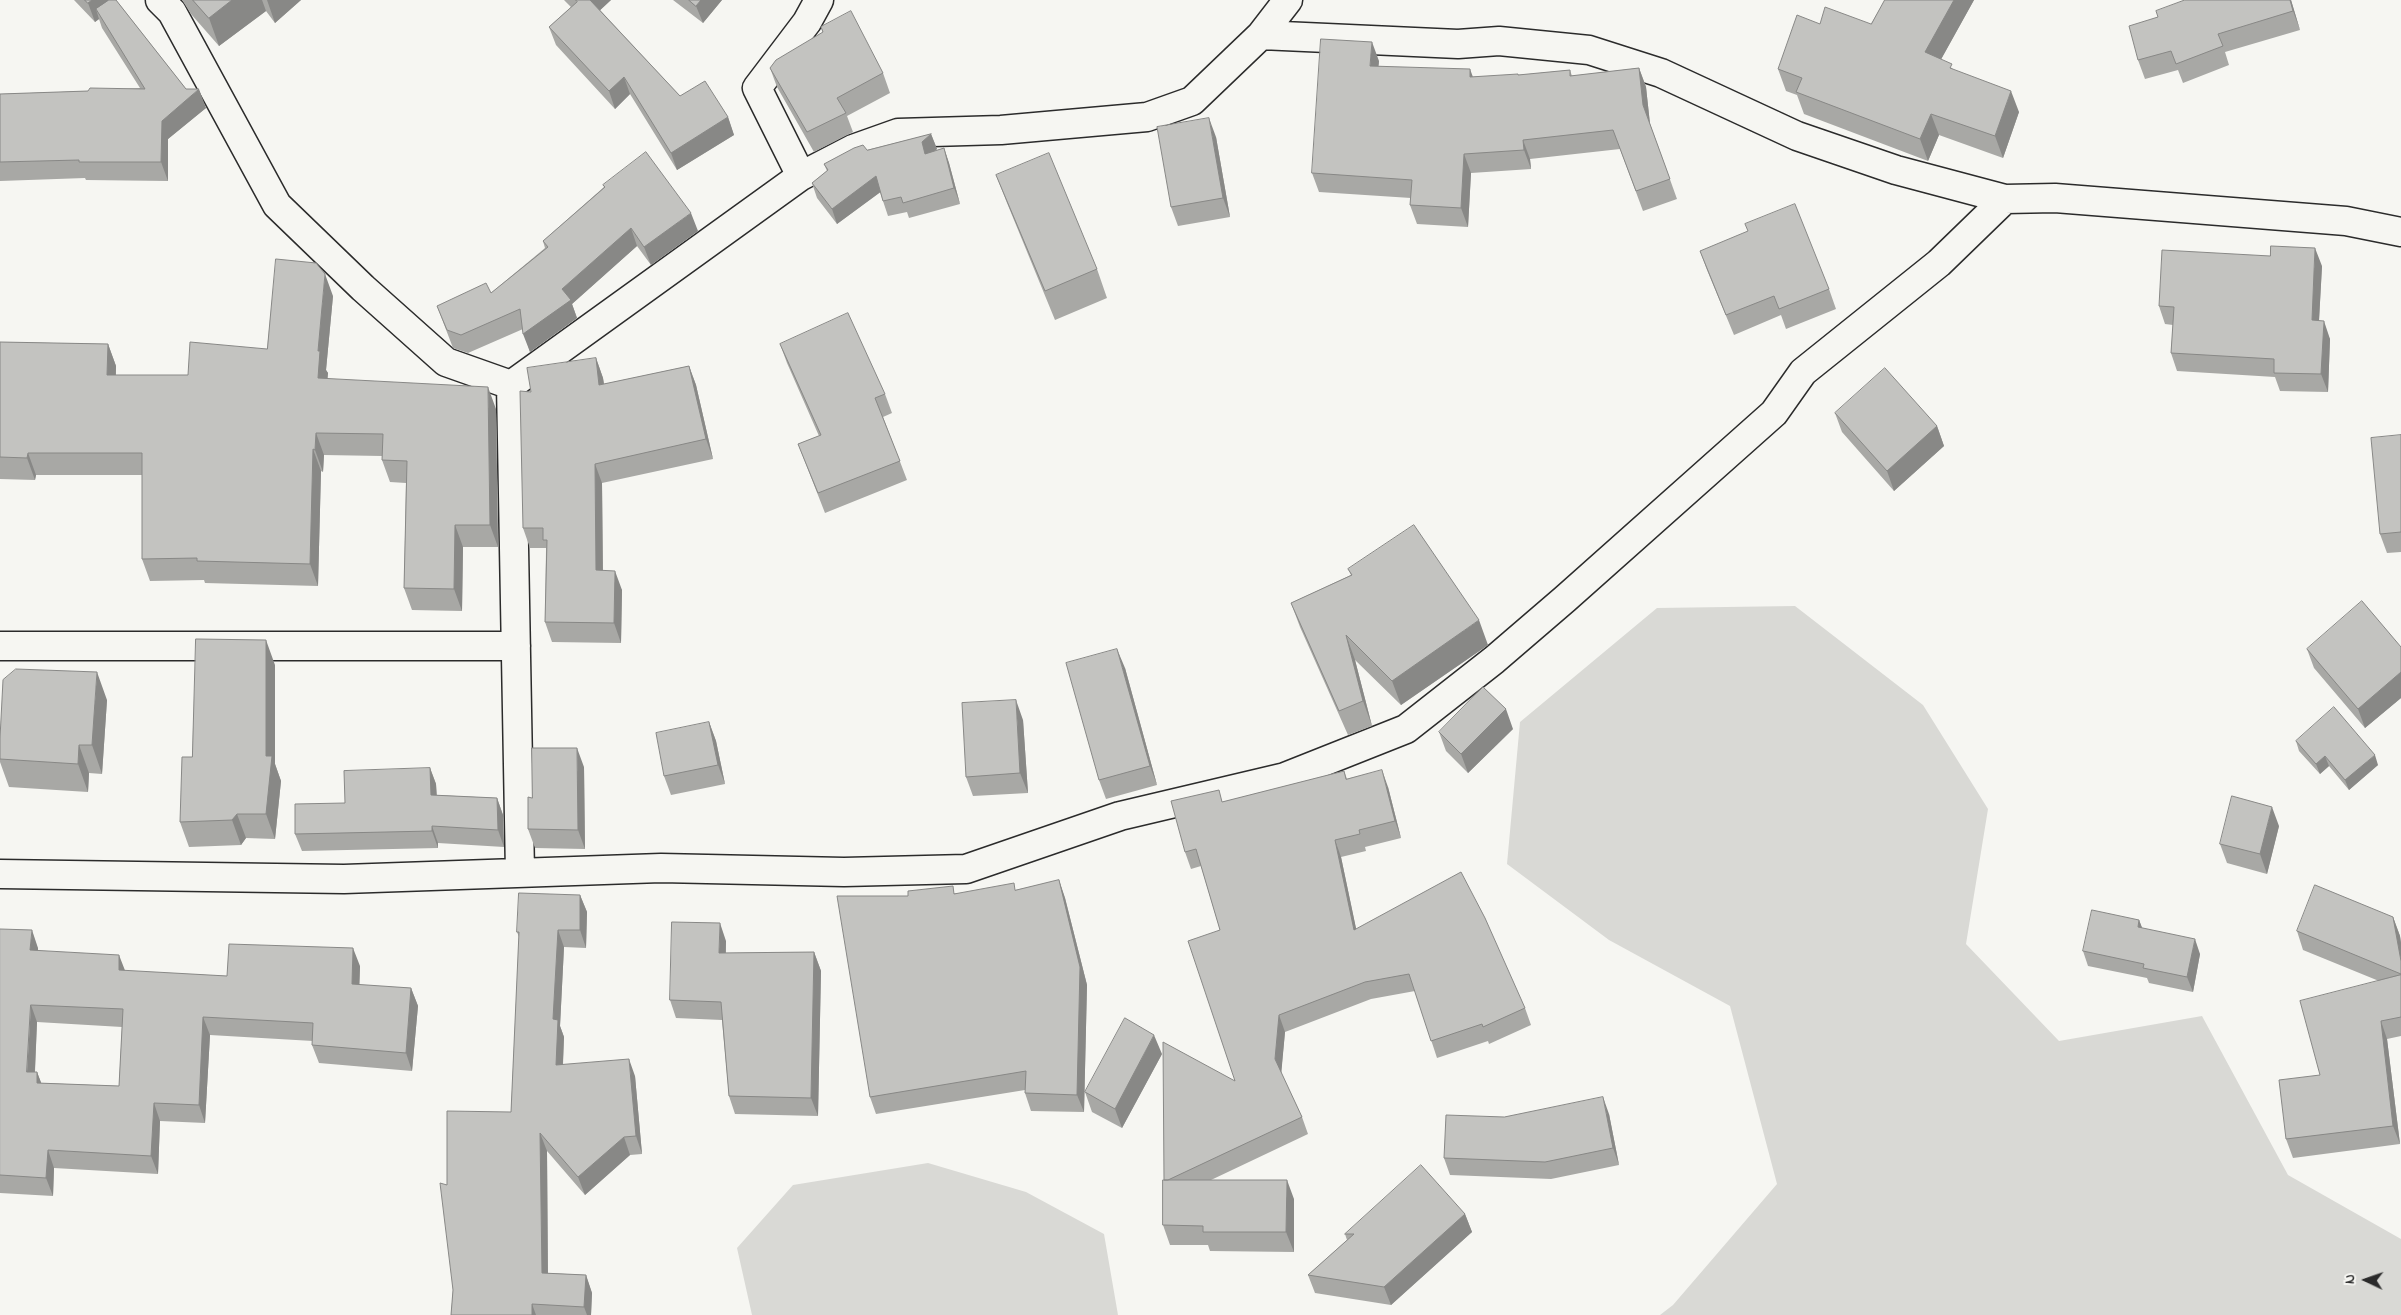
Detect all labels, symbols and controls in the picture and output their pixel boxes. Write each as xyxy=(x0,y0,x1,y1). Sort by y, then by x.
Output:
north arrow xyxy=(2341,1255,2391,1305)
text: N xyxy=(2340,1274,2361,1284)

